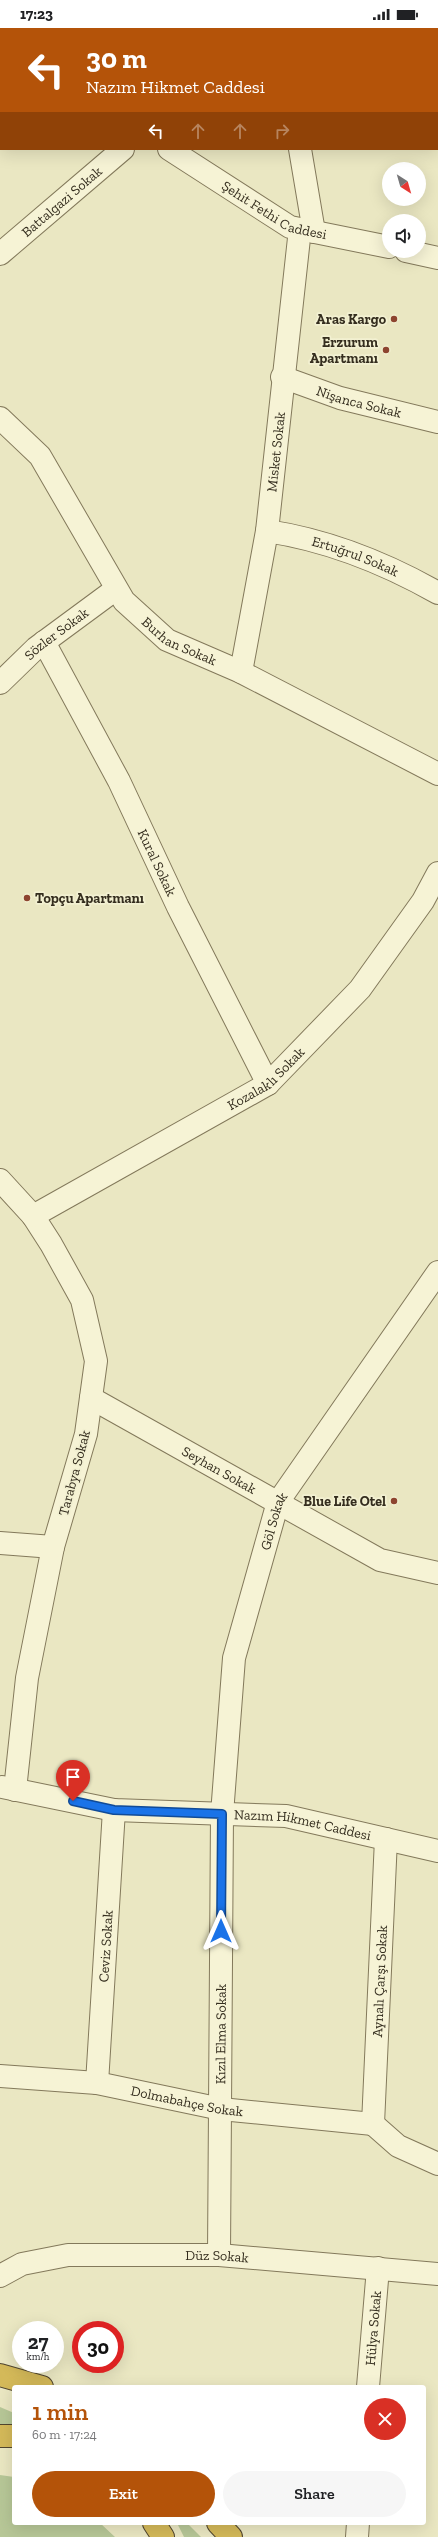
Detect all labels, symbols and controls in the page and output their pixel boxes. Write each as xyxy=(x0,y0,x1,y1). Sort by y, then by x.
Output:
text: 17:23 xyxy=(20,5,53,23)
text: 30 m xyxy=(86,42,147,75)
icon: left xyxy=(20,44,72,96)
text: Nazım Hikmet Caddesi xyxy=(86,76,265,98)
icon: left xyxy=(145,120,167,142)
icon: ahead xyxy=(187,120,209,142)
icon: ahead xyxy=(229,120,251,142)
icon: right xyxy=(271,120,293,142)
street label: Battalgazi Sokak xyxy=(18,162,106,241)
north arrow xyxy=(382,162,426,206)
map controls xyxy=(382,162,426,258)
street label: Şehit Fethi Caddesi xyxy=(219,177,328,243)
button: sound xyxy=(382,214,426,258)
place label: Aras Kargo xyxy=(316,311,387,328)
marker: Aras Kargo xyxy=(389,314,399,324)
place label: Erzurum Apartmanı xyxy=(310,334,379,367)
marker: Erzurum Apartmanı xyxy=(381,345,391,355)
street label: Nişanca Sokak xyxy=(314,382,404,422)
street label: Misket Sokak xyxy=(263,410,289,493)
street label: Ertuğrul Sokak xyxy=(310,533,402,581)
street label: Sözler Sokak xyxy=(21,604,93,664)
street label: Burhan Sokak xyxy=(138,613,220,670)
street label: Kural Sokak xyxy=(134,826,180,900)
place label: Topçu Apartmanı xyxy=(35,890,144,907)
marker: Topçu Apartmanı xyxy=(22,893,32,903)
street label: Kozalaklı Sokak xyxy=(224,1043,309,1114)
street label: Tarabya Sokak xyxy=(55,1428,94,1518)
street label: Seyhan Sokak xyxy=(179,1443,260,1498)
street label: Göl Sokak xyxy=(257,1488,292,1552)
place label: Blue Life Otel xyxy=(303,1493,386,1510)
marker: Blue Life Otel xyxy=(389,1496,399,1506)
pin xyxy=(56,1760,90,1801)
icon: arrive xyxy=(62,1766,84,1788)
street label: Nazım Hikmet Caddesi xyxy=(234,1806,373,1844)
street label: Ceviz Sokak xyxy=(95,1909,117,1983)
position arrow xyxy=(200,1910,242,1952)
street label: Aynalı Çarşı Sokak xyxy=(369,1924,391,2038)
street label: Kızıl Elma Sokak xyxy=(212,1983,230,2084)
street label: Dolmabahçe Sokak xyxy=(129,2082,244,2120)
street label: Düz Sokak xyxy=(185,2247,250,2267)
street label: Hülya Sokak xyxy=(362,2290,385,2366)
speed limit sign: 30 xyxy=(72,2321,124,2373)
text: 27 xyxy=(28,2330,48,2354)
text: km/h xyxy=(27,2351,49,2363)
text: 1 min xyxy=(32,2397,88,2426)
button: close xyxy=(364,2398,406,2440)
text: 60 m · 17:24 xyxy=(32,2427,97,2442)
button: Exit xyxy=(32,2471,215,2517)
button: Share xyxy=(223,2471,406,2517)

